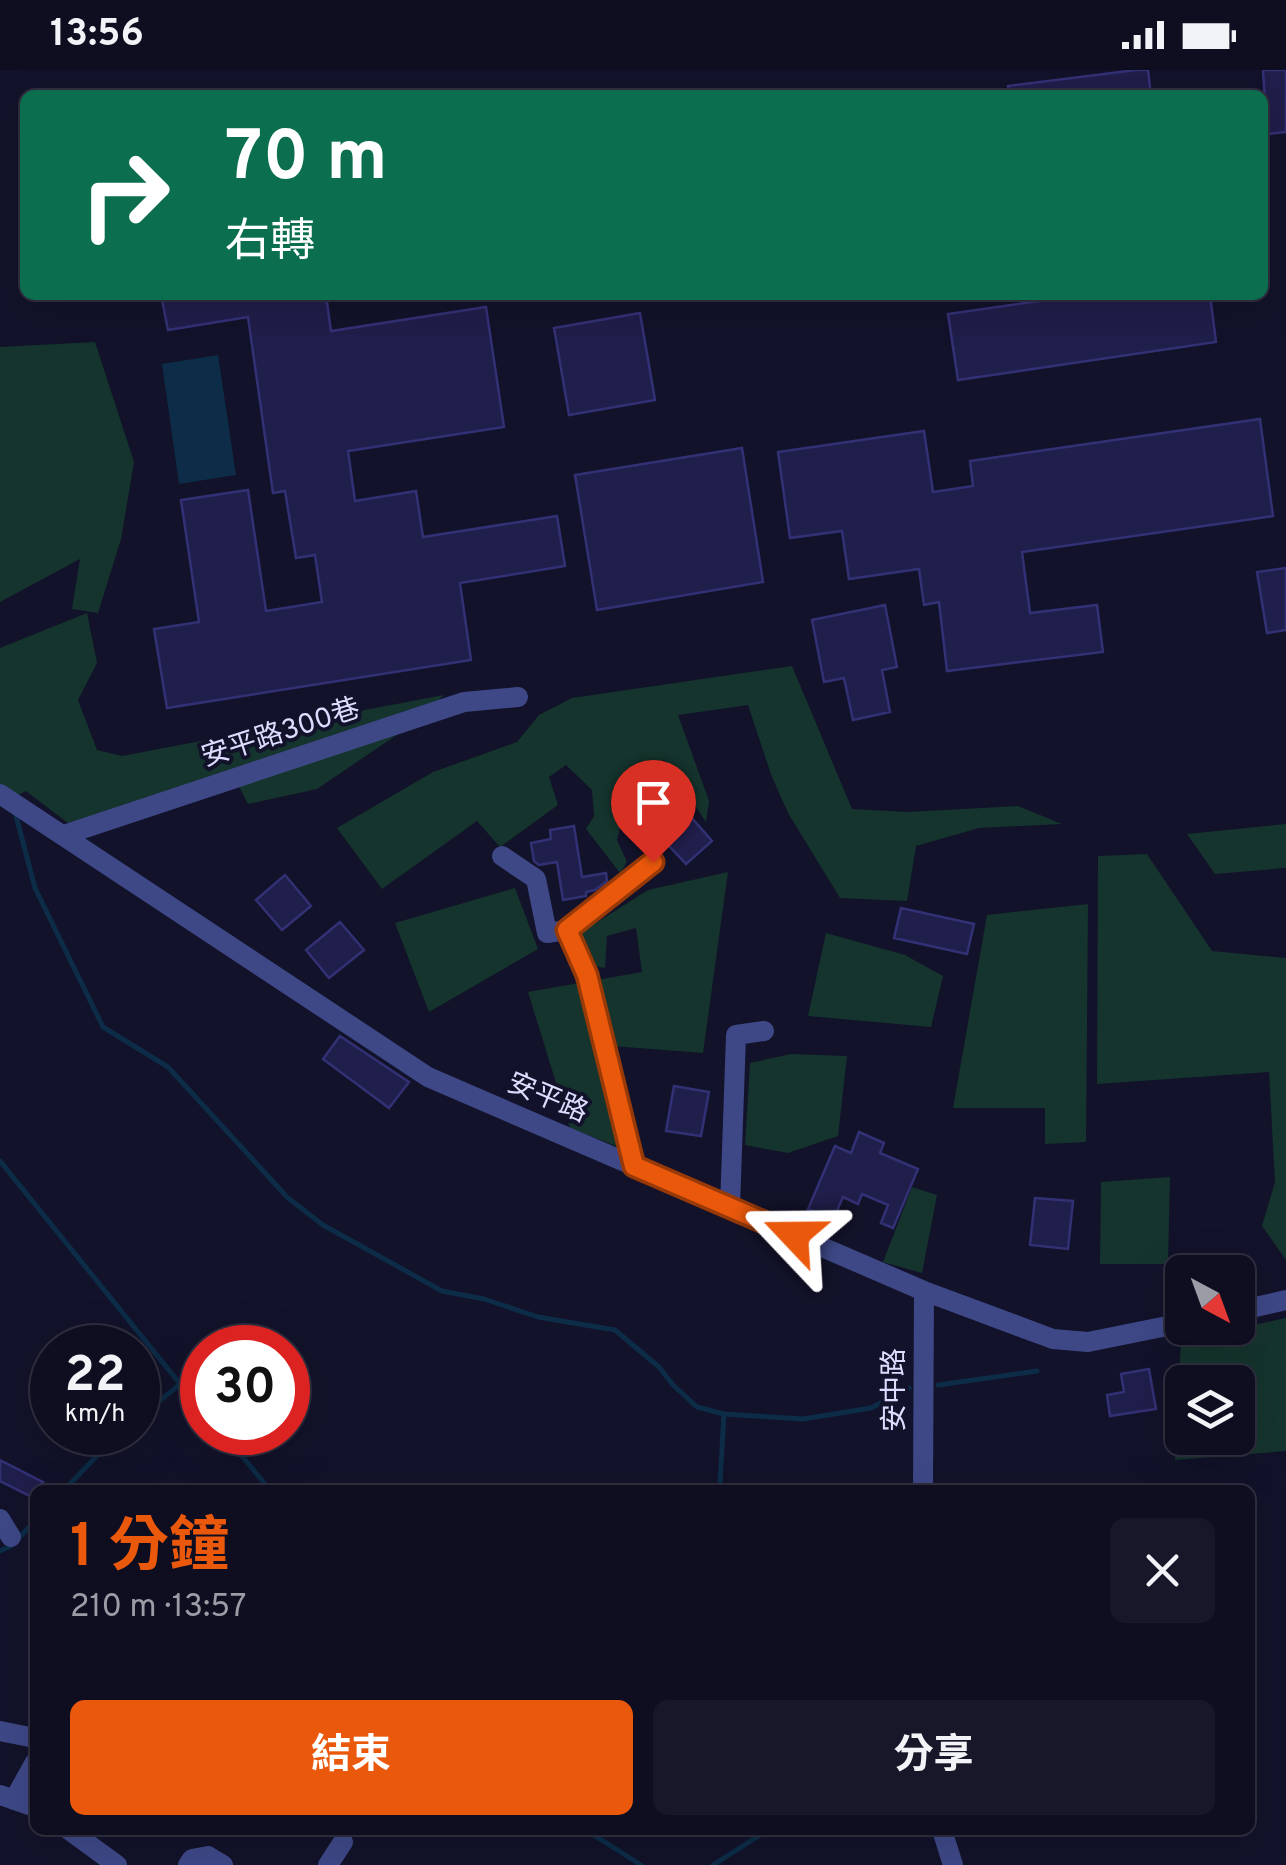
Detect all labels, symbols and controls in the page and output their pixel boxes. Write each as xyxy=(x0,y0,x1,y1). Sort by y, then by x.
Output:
text: 13:56 xyxy=(50,11,144,60)
text: 70 m xyxy=(225,116,388,205)
icon: right xyxy=(60,130,190,260)
text: 右轉 xyxy=(225,215,315,272)
street label: 安平路300巷 xyxy=(197,691,365,777)
pin xyxy=(611,760,696,863)
icon: arrive xyxy=(626,775,681,830)
street label: 安平路 xyxy=(501,1066,593,1132)
position arrow xyxy=(742,1183,846,1287)
north arrow xyxy=(1165,1255,1255,1345)
map controls xyxy=(1165,1255,1255,1455)
speed limit sign: 30 xyxy=(180,1325,310,1455)
text: 22 xyxy=(64,1346,126,1409)
street label: 安中路 xyxy=(878,1348,914,1432)
button: layers xyxy=(1165,1365,1255,1455)
text: km/h xyxy=(65,1399,125,1431)
text: 1 分鐘 xyxy=(70,1512,229,1588)
button: close xyxy=(1110,1518,1215,1623)
text: 210 m · 13:57 xyxy=(70,1588,246,1628)
button: 結束 xyxy=(70,1700,633,1815)
button: 分享 xyxy=(653,1700,1215,1815)

